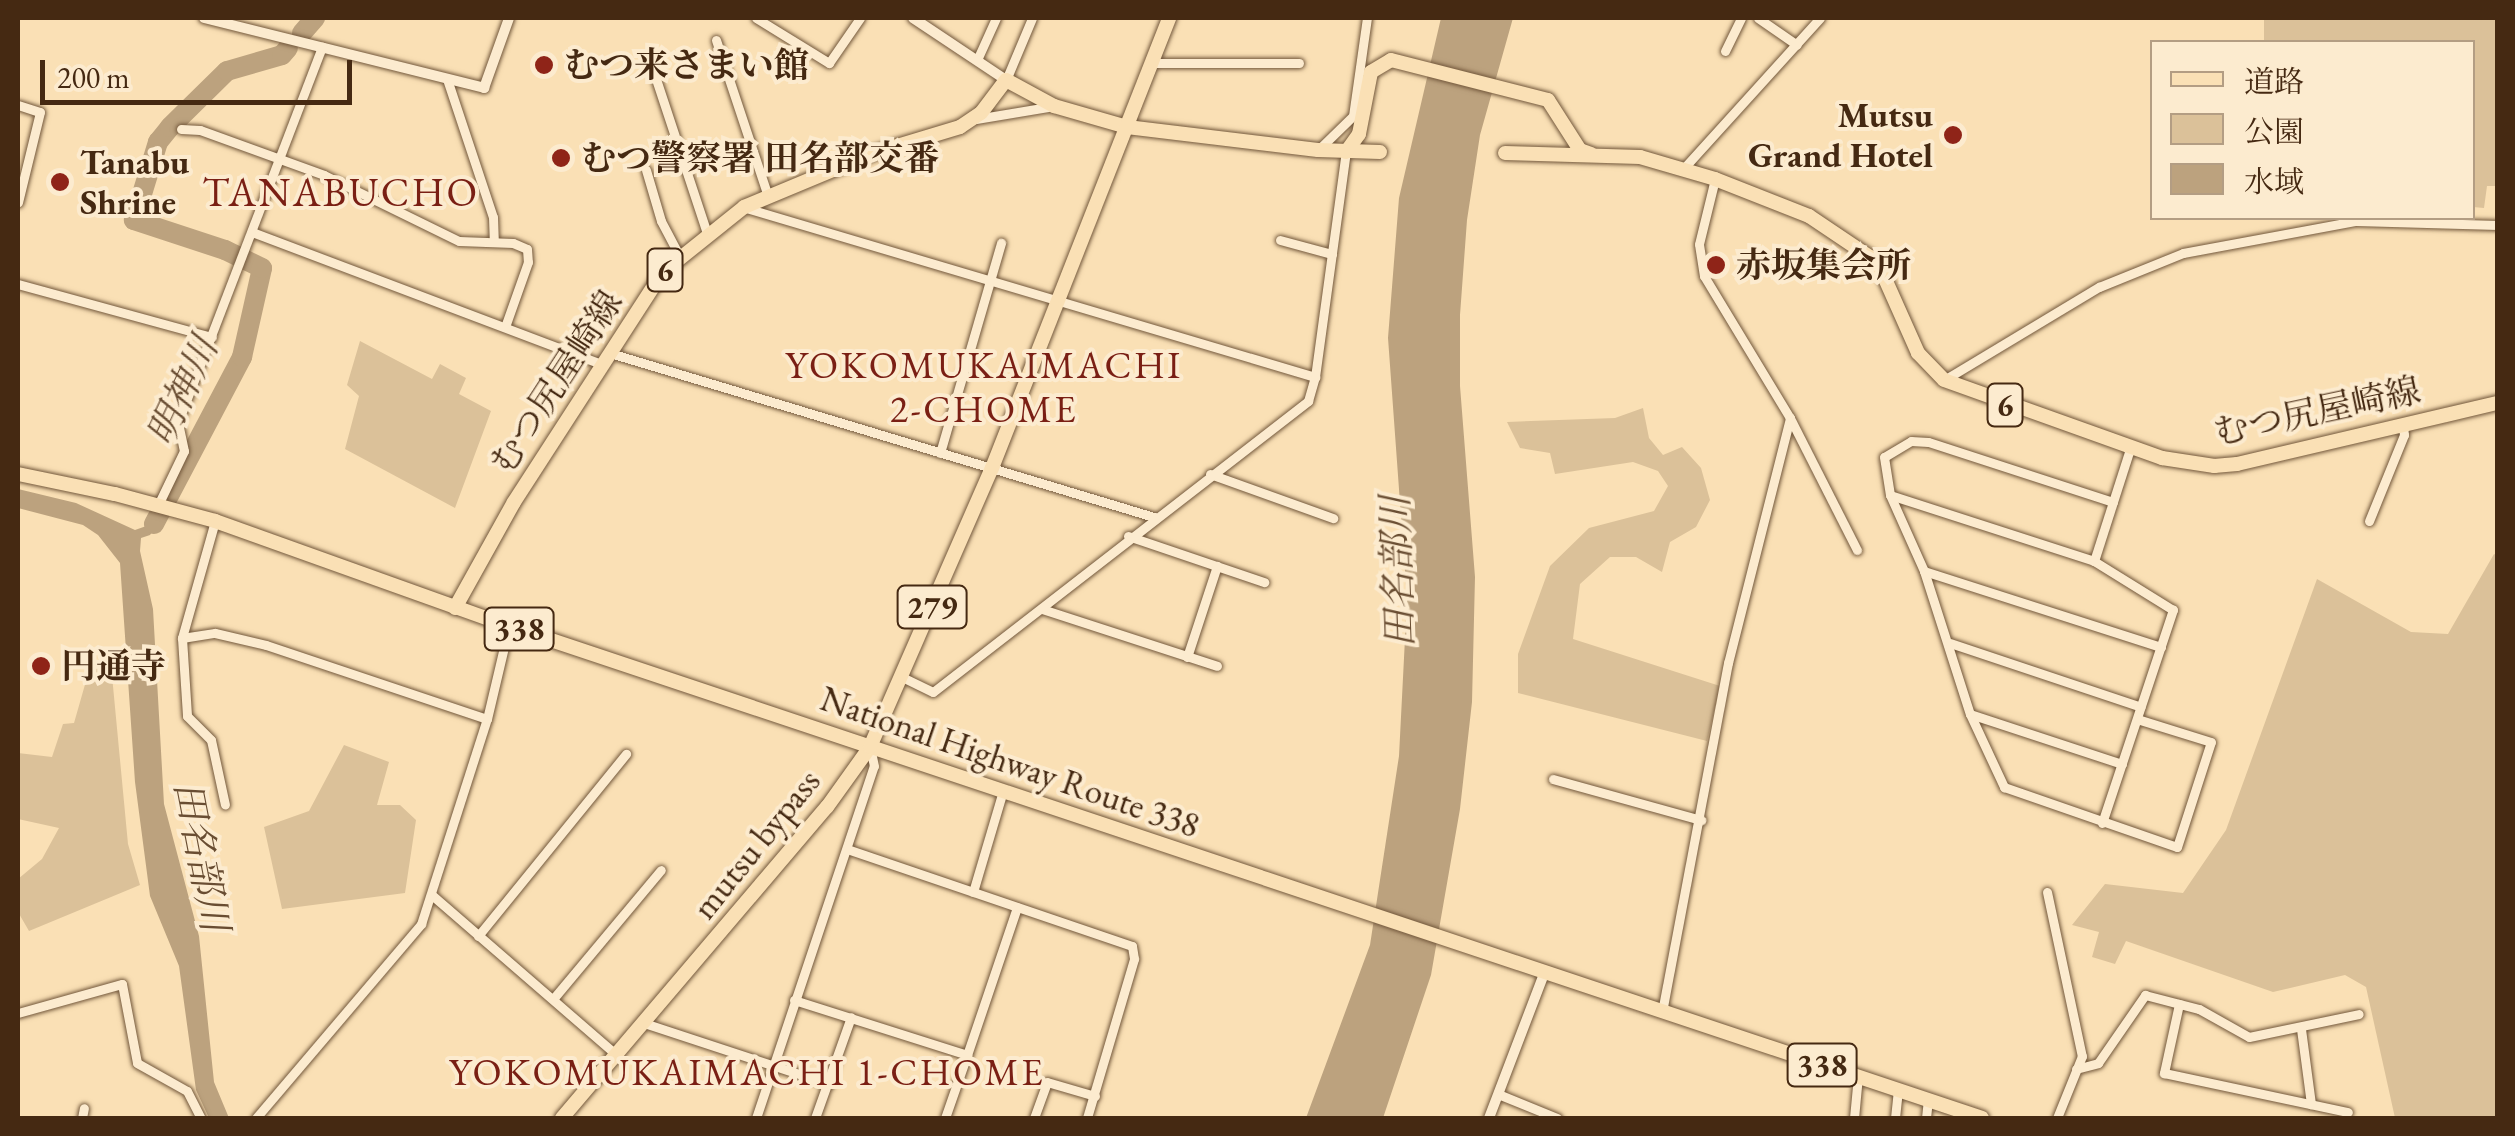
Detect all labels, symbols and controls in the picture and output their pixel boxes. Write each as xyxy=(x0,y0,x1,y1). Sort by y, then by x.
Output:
scale bar xyxy=(45,40,358,102)
legend xyxy=(2150,40,2475,220)
place label: むつ来さまい館 xyxy=(564,44,809,86)
marker: むつ来さまい館 xyxy=(533,54,555,76)
text: 200 m xyxy=(57,58,130,97)
text: 道路 xyxy=(2244,62,2304,101)
place label: Mutsu Grand Hotel xyxy=(1748,94,1933,176)
text: 公園 xyxy=(2244,112,2304,151)
marker: Mutsu Grand Hotel xyxy=(1942,124,1964,146)
place label: むつ警察署 田名部交番 xyxy=(581,137,939,179)
place label: Tanabu Shrine xyxy=(80,141,189,223)
marker: むつ警察署 田名部交番 xyxy=(550,147,572,169)
text: 水域 xyxy=(2244,162,2304,201)
district label: TANABUCHO xyxy=(202,168,480,216)
marker: Tanabu Shrine xyxy=(49,171,71,193)
road number: 6 xyxy=(645,243,685,297)
place label: 赤坂集会所 xyxy=(1736,244,1911,286)
marker: 赤坂集会所 xyxy=(1705,254,1727,276)
street label: むつ尻屋崎線 xyxy=(481,283,631,481)
water label: 明神川 xyxy=(137,330,227,452)
district label: YOKOMUKAIMACHI 2-CHOME xyxy=(785,342,1183,432)
street label: むつ尻屋崎線 xyxy=(2210,369,2424,453)
road number: 6 xyxy=(1985,378,2025,432)
water label: 田名部川 xyxy=(1372,495,1422,649)
road number: 279 xyxy=(894,580,970,634)
road number: 338 xyxy=(482,602,556,656)
place label: 円通寺 xyxy=(61,645,166,687)
marker: 円通寺 xyxy=(30,655,52,677)
street label: National Highway Route 338 xyxy=(815,677,1205,847)
street label: mutsu bypass xyxy=(683,761,829,927)
water label: 田名部川 xyxy=(165,777,239,935)
road number: 338 xyxy=(1784,1038,1860,1092)
district label: YOKOMUKAIMACHI 1-CHOME xyxy=(449,1049,1045,1095)

